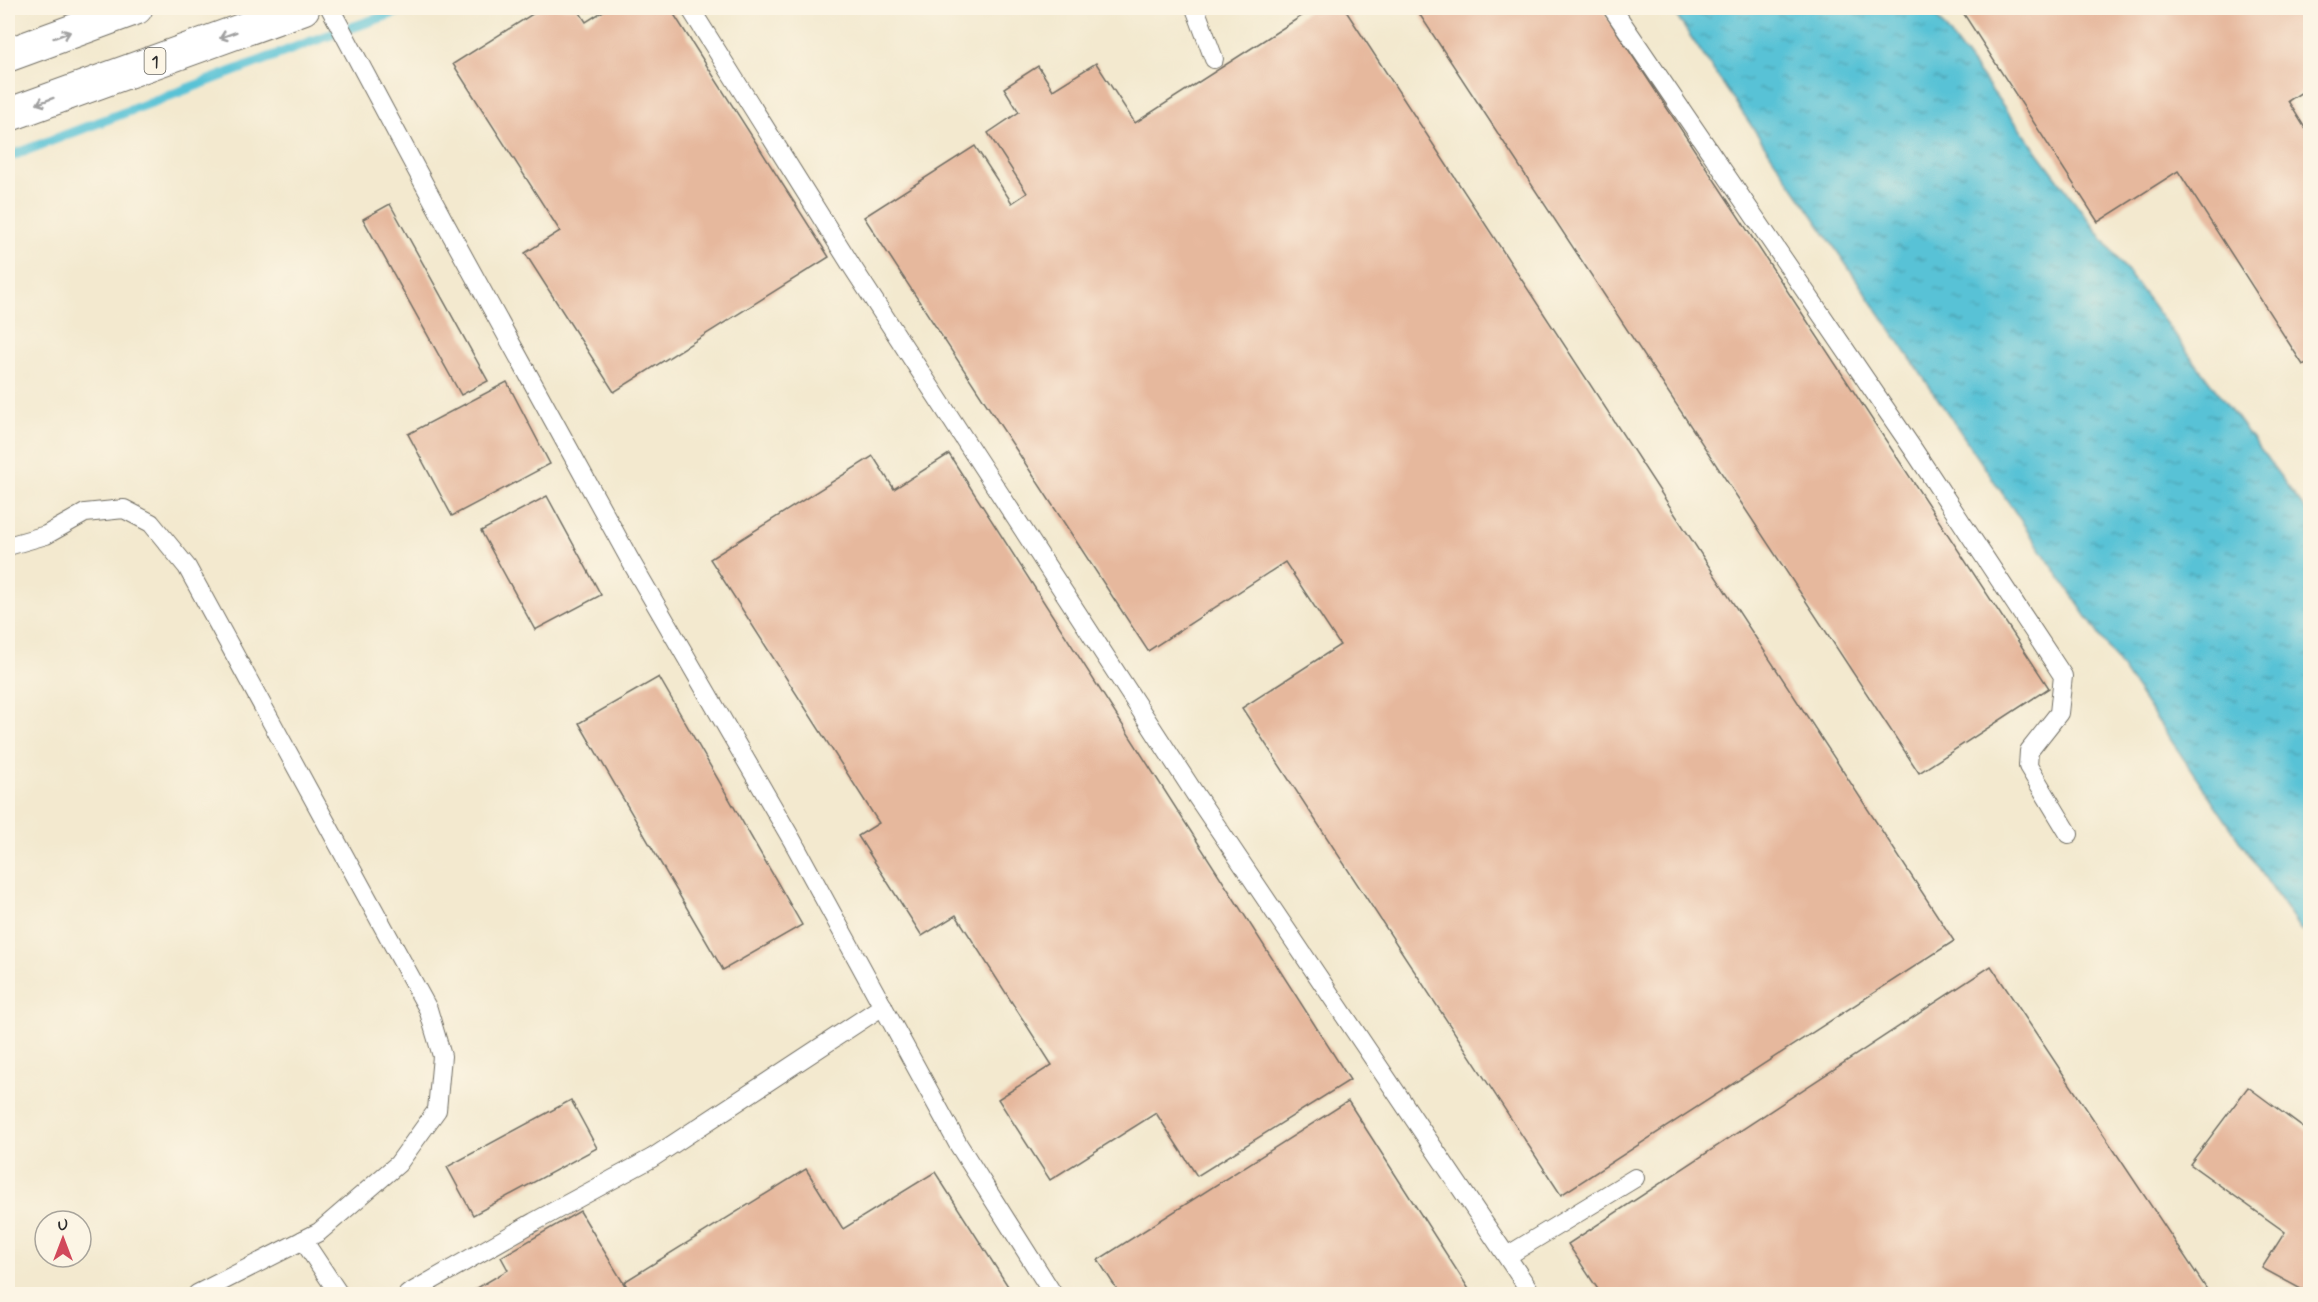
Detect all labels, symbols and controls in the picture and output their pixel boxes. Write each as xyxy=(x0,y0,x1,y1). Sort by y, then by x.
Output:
one-way arrow xyxy=(53,28,71,39)
one-way arrow xyxy=(219,30,238,41)
road number: 1 xyxy=(144,48,166,74)
one-way arrow xyxy=(36,97,55,108)
north arrow xyxy=(33,1209,93,1269)
text: U xyxy=(58,1215,68,1236)

